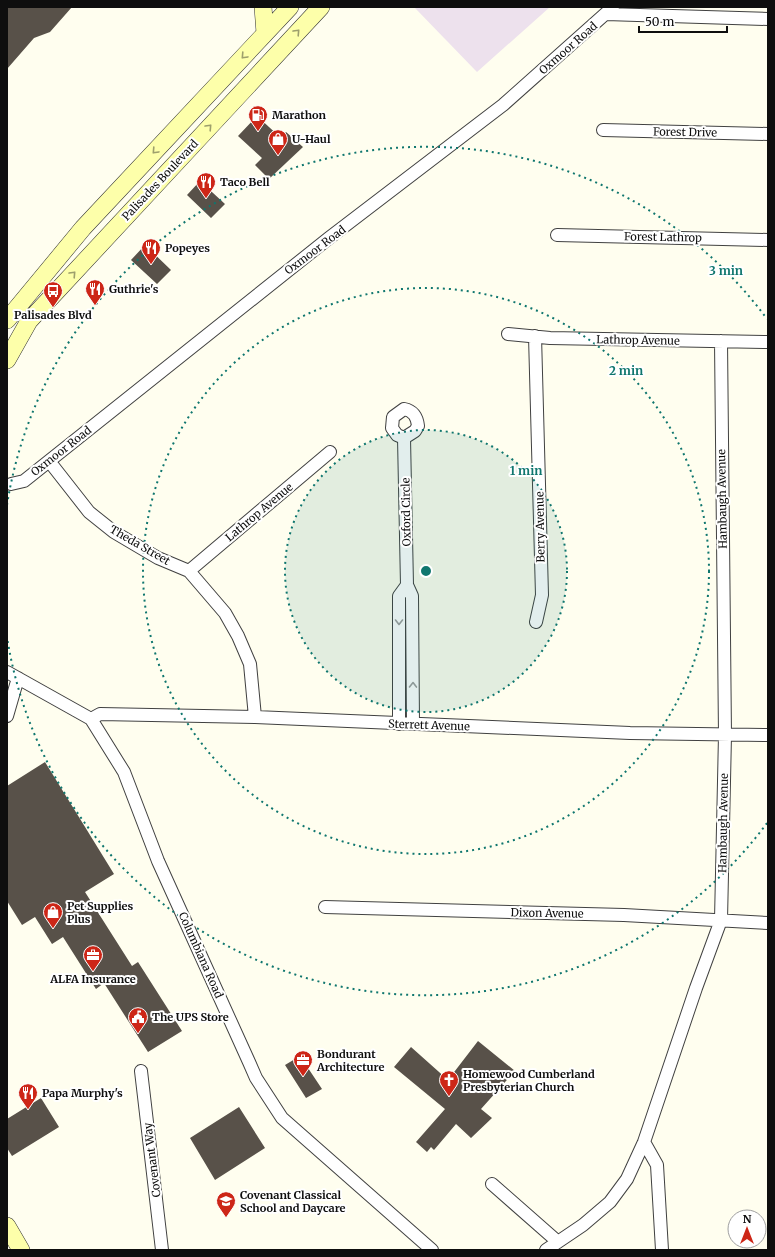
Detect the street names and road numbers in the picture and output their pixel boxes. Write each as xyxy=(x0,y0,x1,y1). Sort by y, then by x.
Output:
street label: Oxmoor Road xyxy=(536,19,600,77)
street label: Forest Drive xyxy=(653,124,717,140)
street label: Palisades Boulevard xyxy=(119,136,201,223)
street label: Oxmoor Road xyxy=(282,222,349,278)
street label: Forest Lathrop xyxy=(624,229,702,245)
street label: Lathrop Avenue xyxy=(596,332,680,348)
street label: Oxmoor Road xyxy=(28,423,94,479)
street label: Hambaugh Avenue xyxy=(714,449,730,549)
street label: Oxford Circle xyxy=(398,477,414,546)
street label: Lathrop Avenue xyxy=(223,480,296,544)
street label: Berry Avenue xyxy=(532,491,548,563)
street label: Theda Street xyxy=(107,522,173,568)
street label: Sterrett Avenue xyxy=(388,717,470,733)
street label: Hambaugh Avenue xyxy=(715,773,731,873)
street label: Dixon Avenue xyxy=(510,905,584,921)
street label: Columbiana Road xyxy=(176,910,226,1001)
street label: Covenant Way xyxy=(140,1121,164,1198)

